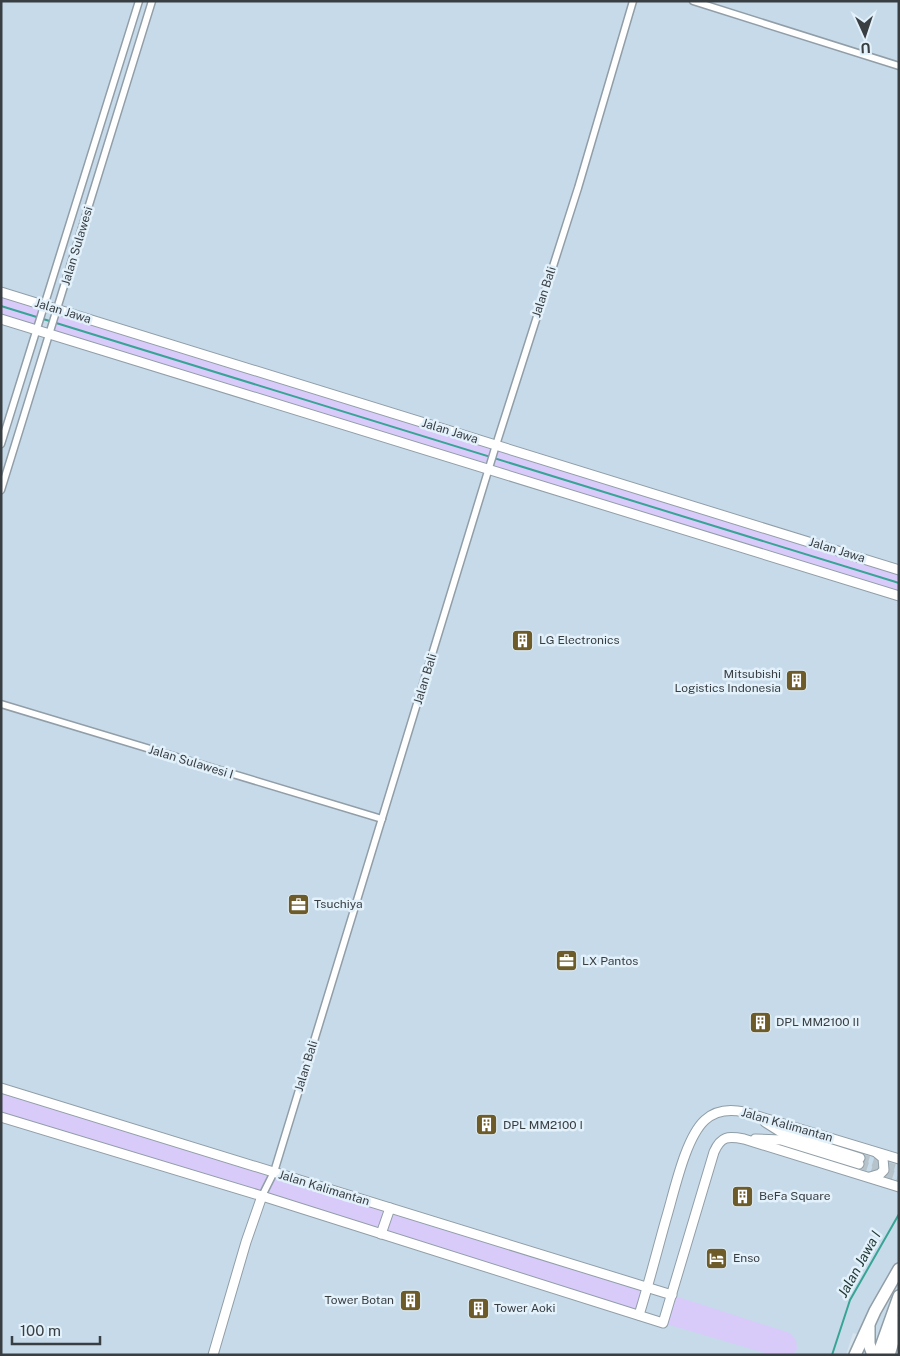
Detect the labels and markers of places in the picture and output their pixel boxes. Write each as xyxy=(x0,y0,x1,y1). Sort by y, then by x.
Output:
building icon: LG Electronics xyxy=(511,628,535,652)
place label: LG Electronics xyxy=(539,633,620,647)
place label: Mitsubishi Logistics Indonesia xyxy=(674,667,781,695)
building icon: Mitsubishi Logistics Indonesia xyxy=(785,669,809,693)
office icon: Tsuchiya xyxy=(286,892,310,916)
place label: Tsuchiya xyxy=(314,897,363,911)
office icon: LX Pantos xyxy=(554,949,578,973)
place label: LX Pantos xyxy=(582,954,638,968)
building icon: DPL MM2100 II xyxy=(748,1010,772,1034)
place label: DPL MM2100 II xyxy=(776,1015,859,1029)
building icon: DPL MM2100 I xyxy=(475,1113,499,1137)
place label: DPL MM2100 I xyxy=(503,1118,583,1132)
building icon: BeFa Square xyxy=(731,1184,755,1208)
place label: BeFa Square xyxy=(759,1189,831,1203)
hotel icon: Enso xyxy=(705,1246,729,1270)
place label: Enso xyxy=(733,1251,760,1265)
building icon: Tower Botan xyxy=(398,1288,422,1312)
place label: Tower Botan xyxy=(325,1293,394,1307)
building icon: Tower Aoki xyxy=(466,1296,490,1320)
place label: Tower Aoki xyxy=(494,1301,556,1315)

